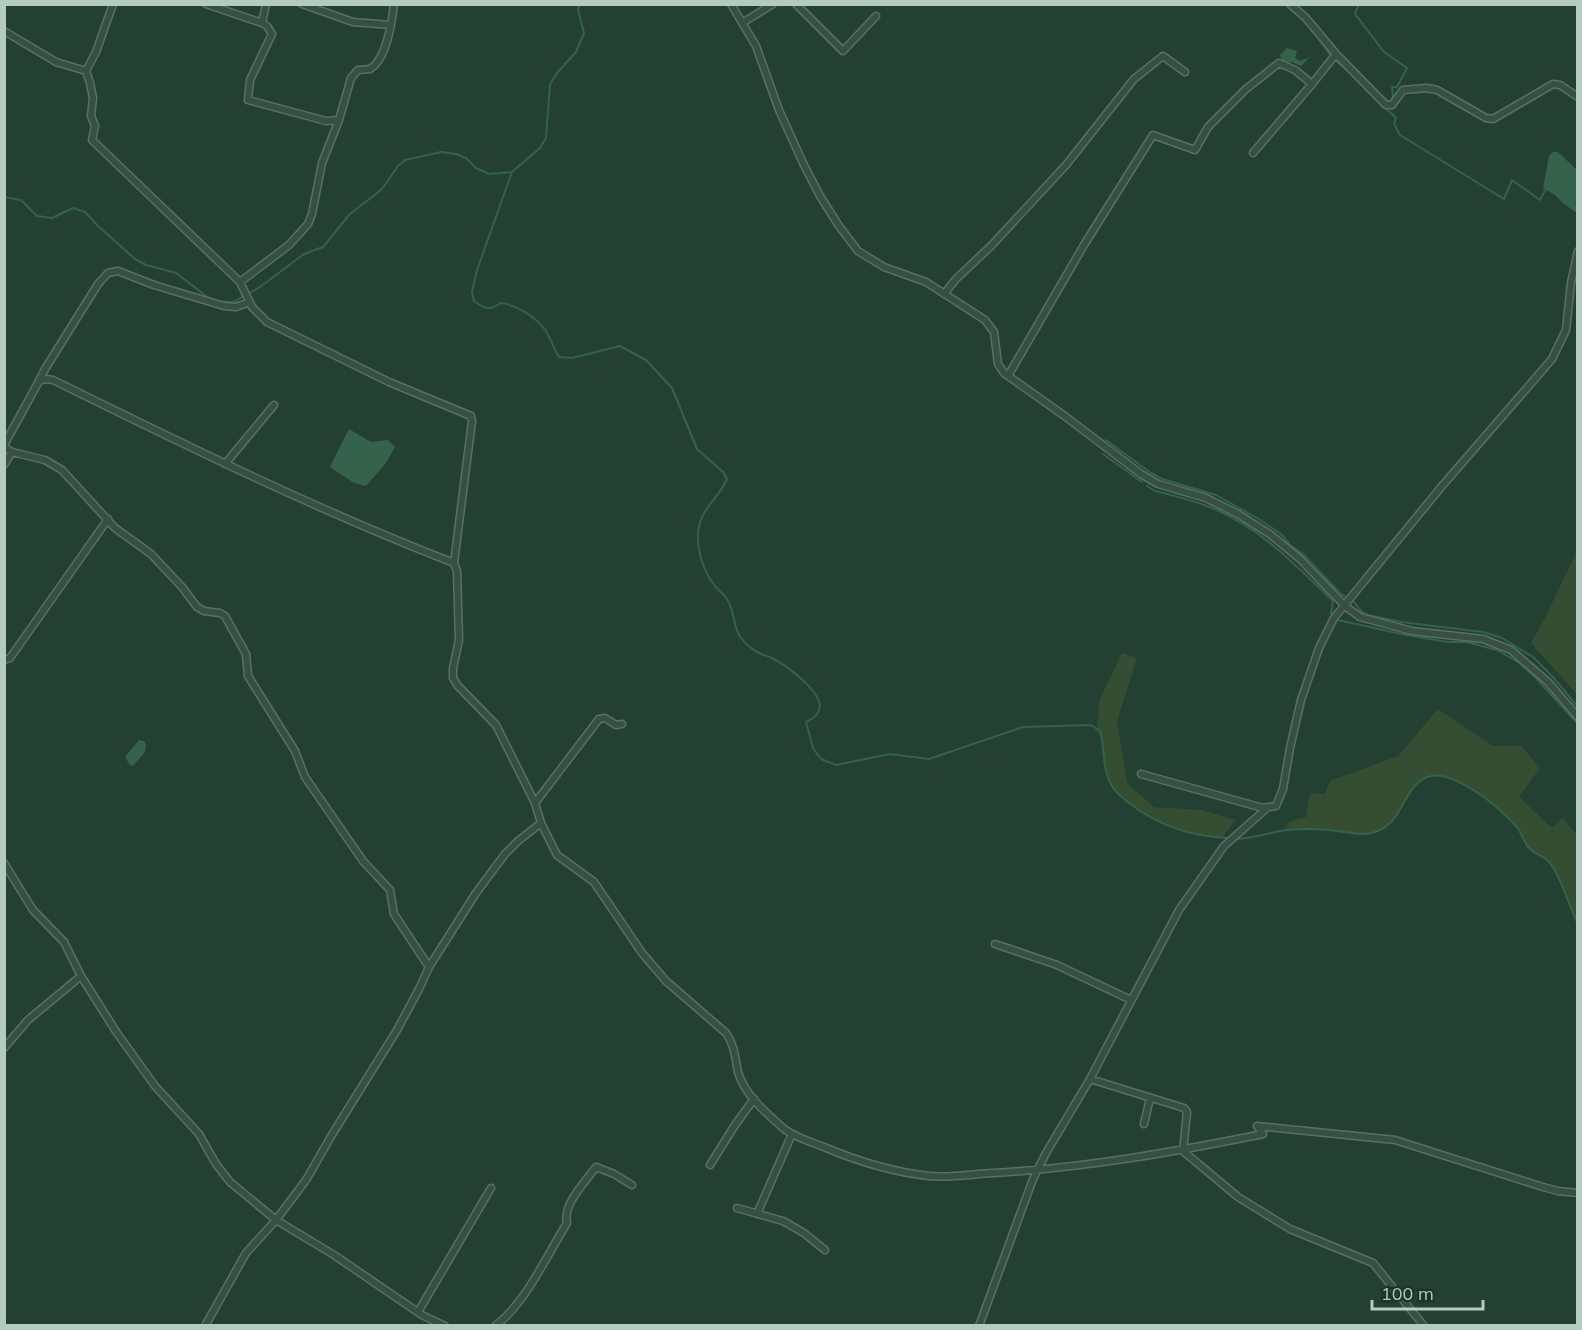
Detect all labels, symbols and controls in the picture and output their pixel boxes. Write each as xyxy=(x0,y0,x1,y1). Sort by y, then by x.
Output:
scale bar xyxy=(1372,1273,1483,1311)
text: 100 m xyxy=(1381,1282,1434,1305)

